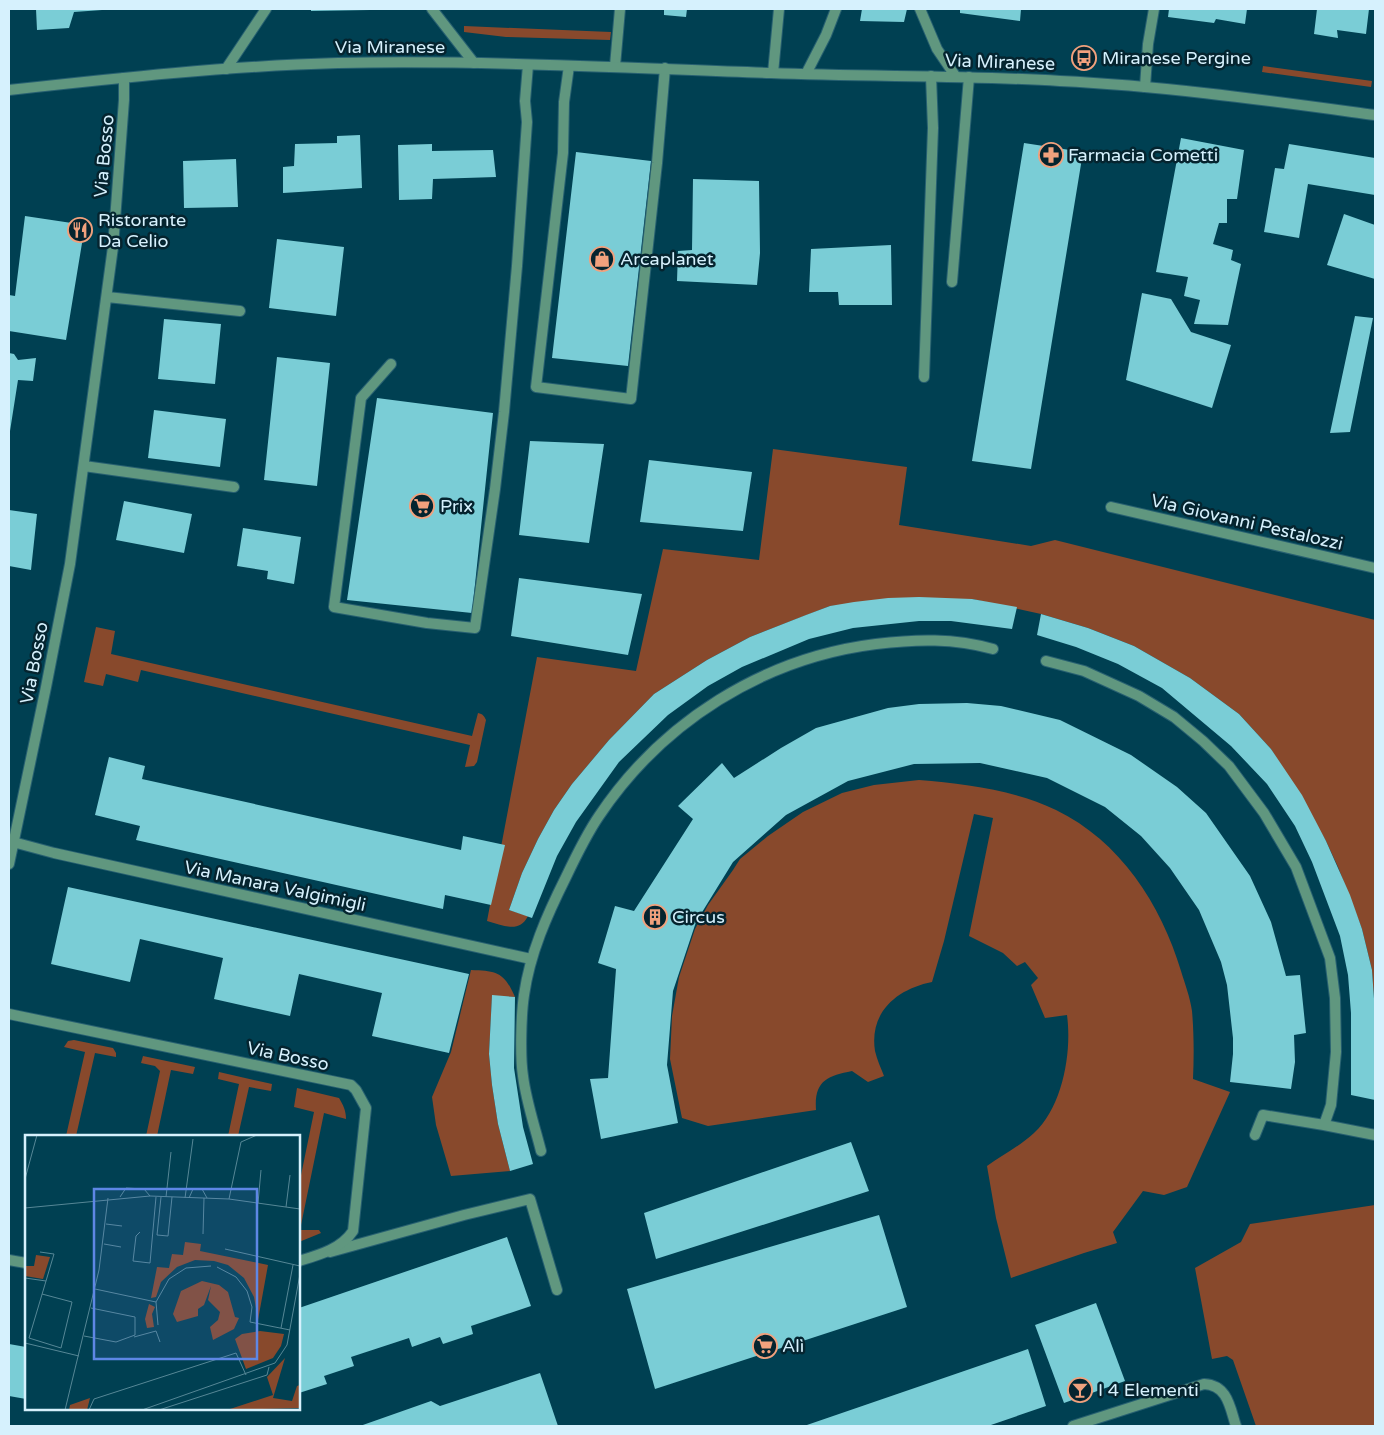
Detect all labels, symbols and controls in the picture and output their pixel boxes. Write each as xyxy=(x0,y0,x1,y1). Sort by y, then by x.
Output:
street label: Via Miranese xyxy=(335,36,445,58)
bus stop icon: Miranese Pergine xyxy=(1071,45,1097,71)
place label: Miranese Pergine xyxy=(1102,47,1251,69)
street label: Via Miranese xyxy=(945,49,1055,75)
street label: Via Bosso xyxy=(89,114,119,198)
pharmacy icon: Farmacia Cometti xyxy=(1038,142,1064,168)
place label: Farmacia Cometti xyxy=(1068,144,1218,166)
place label: Ristorante Da Celio xyxy=(98,209,186,252)
restaurant icon: Ristorante Da Celio xyxy=(67,217,93,243)
shop icon: Arcaplanet xyxy=(589,246,615,272)
place label: Arcaplanet xyxy=(620,248,714,270)
street label: Via Giovanni Pestalozzi xyxy=(1149,489,1345,555)
supermarket icon: Prix xyxy=(409,493,435,519)
place label: Prix xyxy=(440,495,473,517)
street label: Via Bosso xyxy=(15,620,53,706)
street label: Via Manara Valgimigli xyxy=(182,856,368,916)
building icon: Circus xyxy=(642,904,668,930)
place label: Circus xyxy=(672,906,725,928)
street label: Via Bosso xyxy=(245,1037,331,1075)
inset map xyxy=(25,1135,300,1410)
supermarket icon: Alì xyxy=(752,1333,778,1359)
place label: Alì xyxy=(782,1335,804,1357)
bar icon: I 4 Elementi xyxy=(1067,1377,1093,1403)
place label: I 4 Elementi xyxy=(1098,1379,1199,1401)

